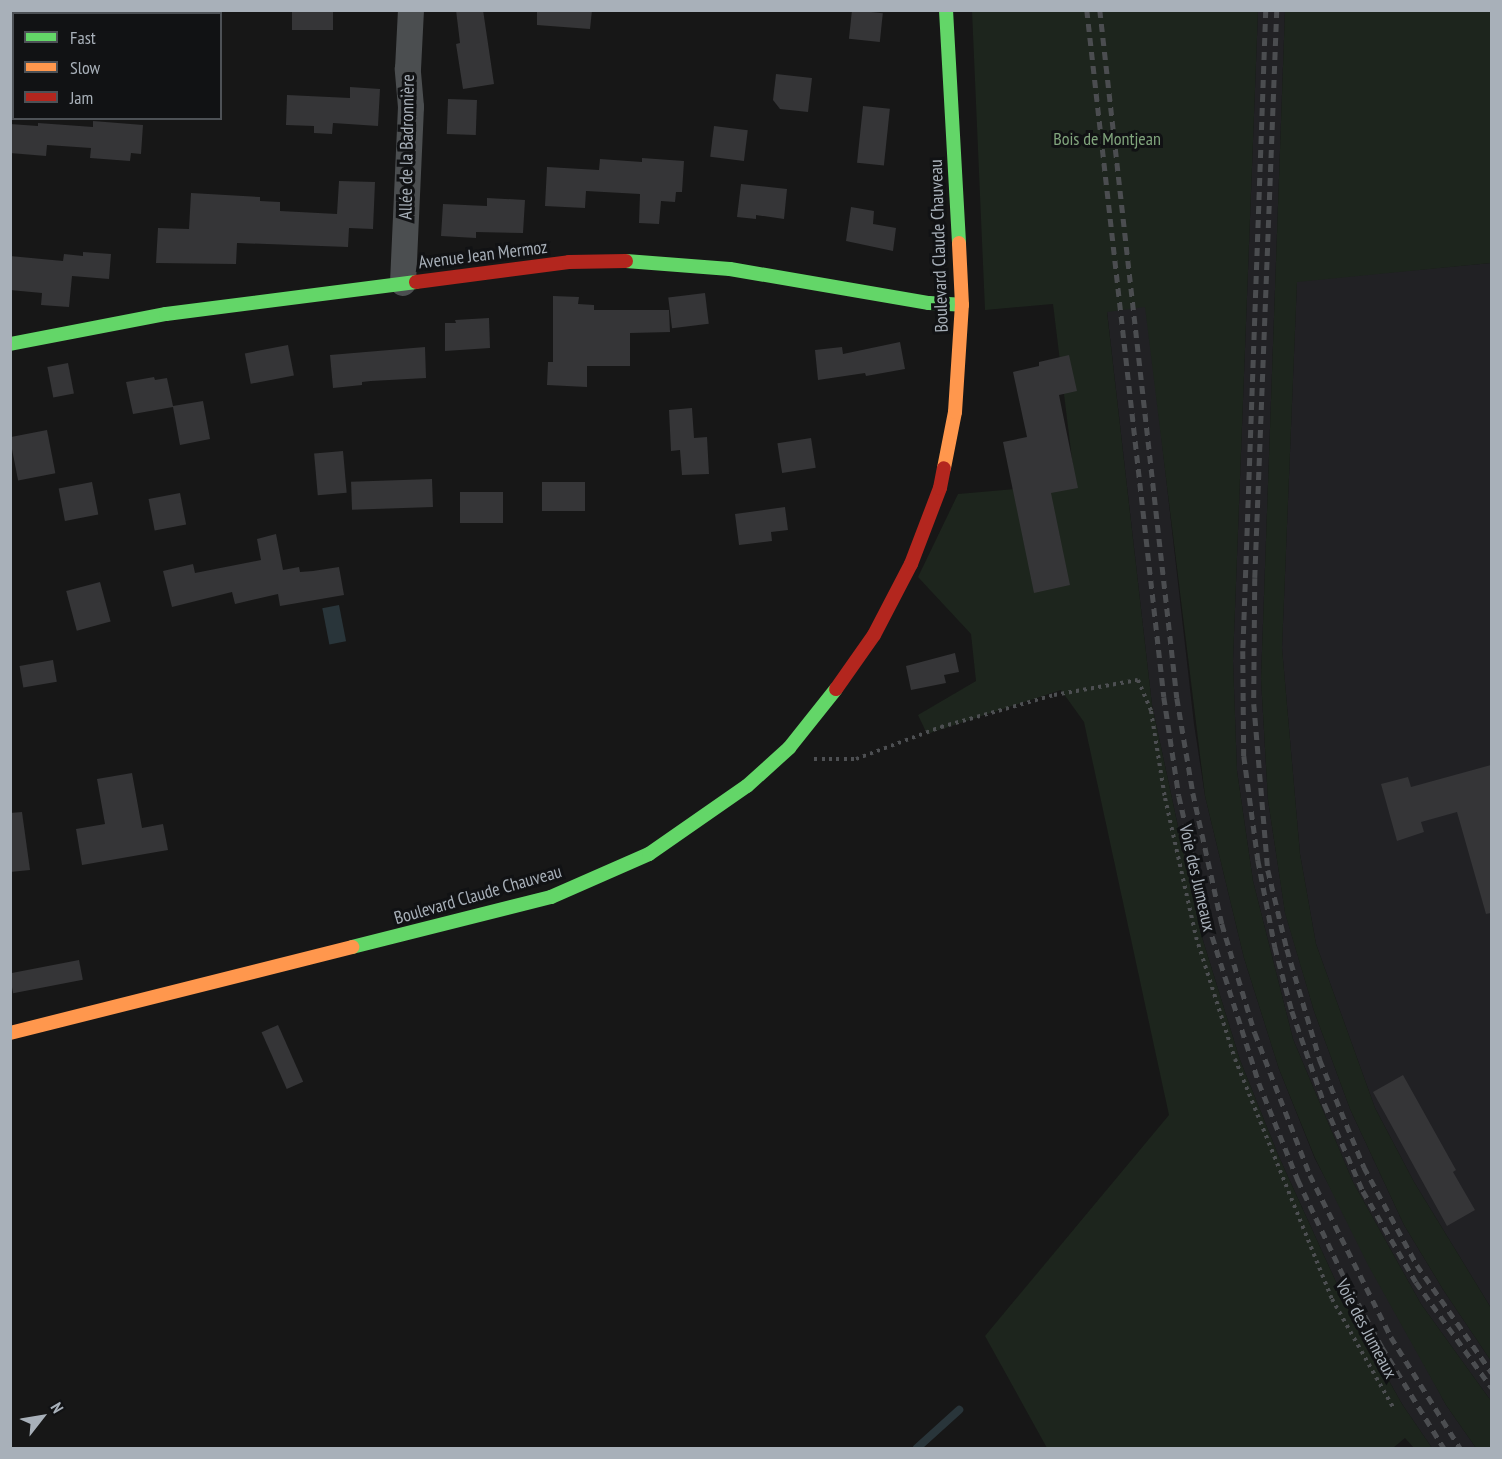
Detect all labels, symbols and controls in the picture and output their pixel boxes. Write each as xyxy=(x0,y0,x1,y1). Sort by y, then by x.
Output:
legend xyxy=(12,12,222,120)
text: Fast xyxy=(70,26,96,49)
text: Slow xyxy=(70,56,100,79)
street label: Allée de la Badronnière xyxy=(395,74,419,220)
text: Jam xyxy=(70,86,93,109)
park label: Bois de Montjean xyxy=(1053,128,1161,150)
street label: Boulevard Claude Chauveau xyxy=(925,159,953,333)
street label: Avenue Jean Mermoz xyxy=(417,236,549,274)
street label: Voie des Jumeaux xyxy=(1174,822,1220,934)
street label: Boulevard Claude Chauveau xyxy=(392,861,564,929)
street label: Voie des Jumeaux xyxy=(1331,1276,1401,1382)
north arrow xyxy=(12,1387,72,1447)
text: N xyxy=(47,1399,68,1417)

